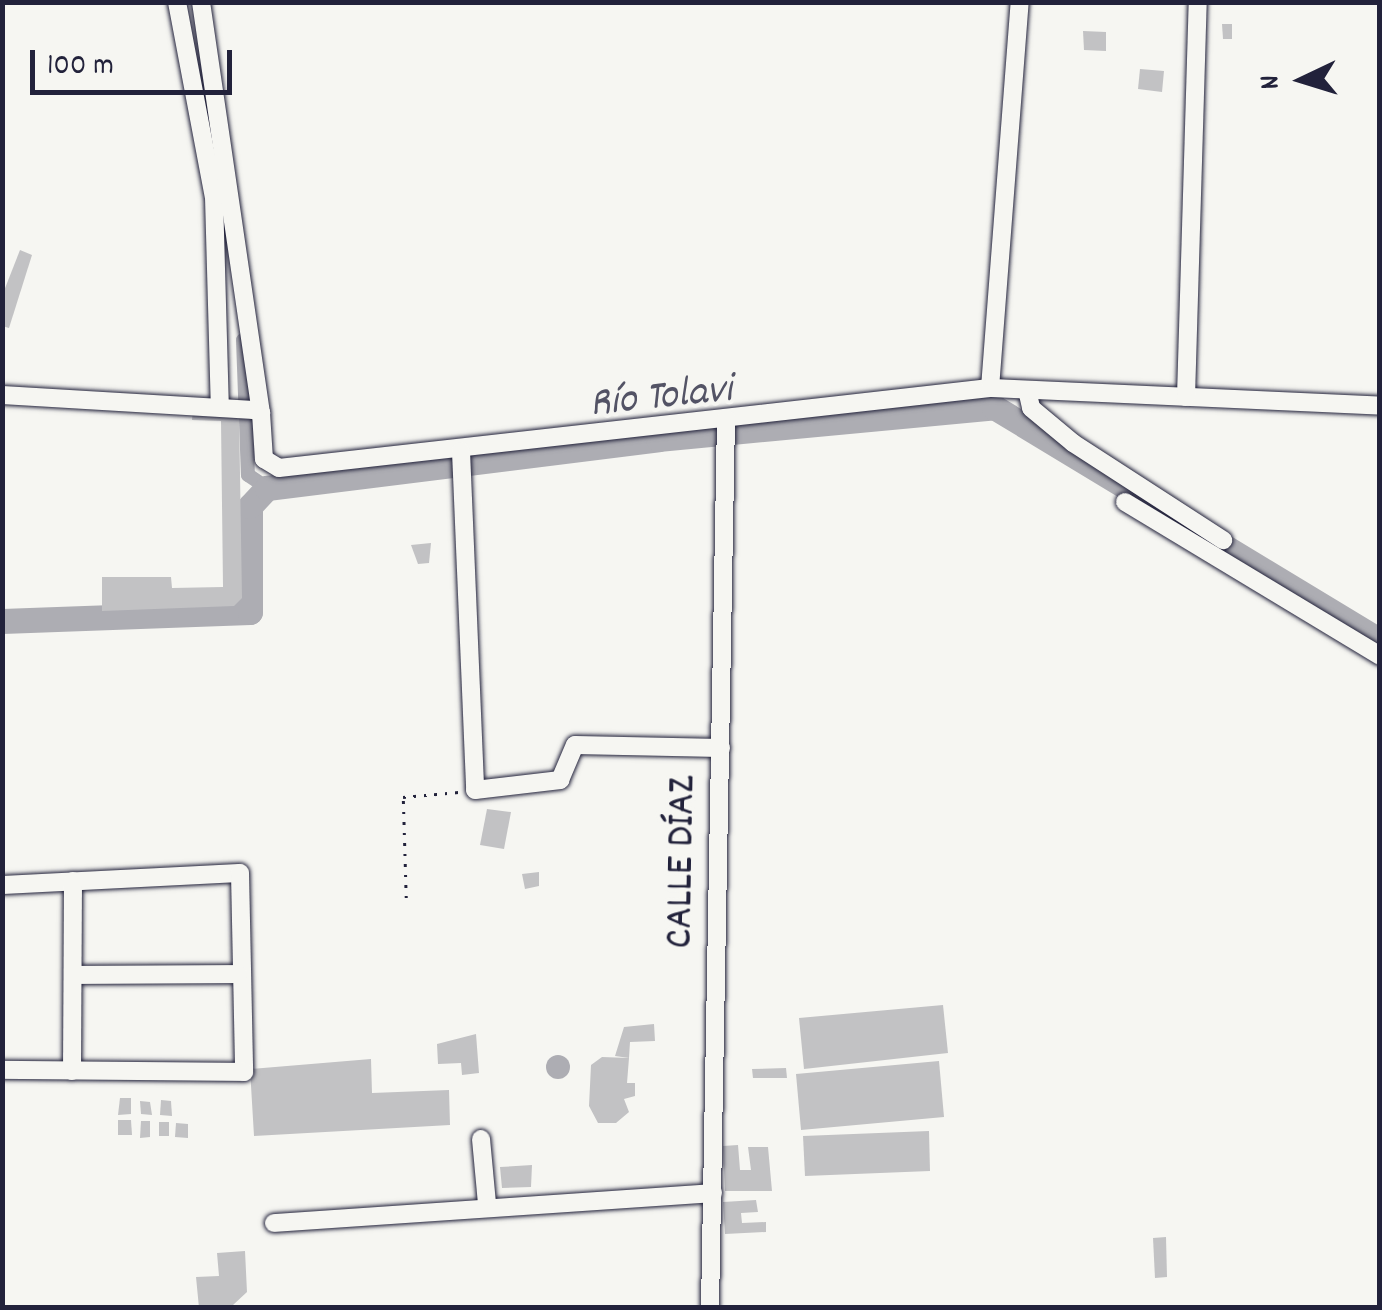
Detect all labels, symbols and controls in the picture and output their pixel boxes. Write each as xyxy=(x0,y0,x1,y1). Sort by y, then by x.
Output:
scale bar xyxy=(35,30,238,92)
north arrow xyxy=(1252,30,1352,130)
text: 100 m xyxy=(47,46,114,89)
text: N xyxy=(1252,74,1293,90)
water label: Río Tolavi xyxy=(587,366,735,432)
street label: CALLE DÍAZ xyxy=(658,775,710,949)

